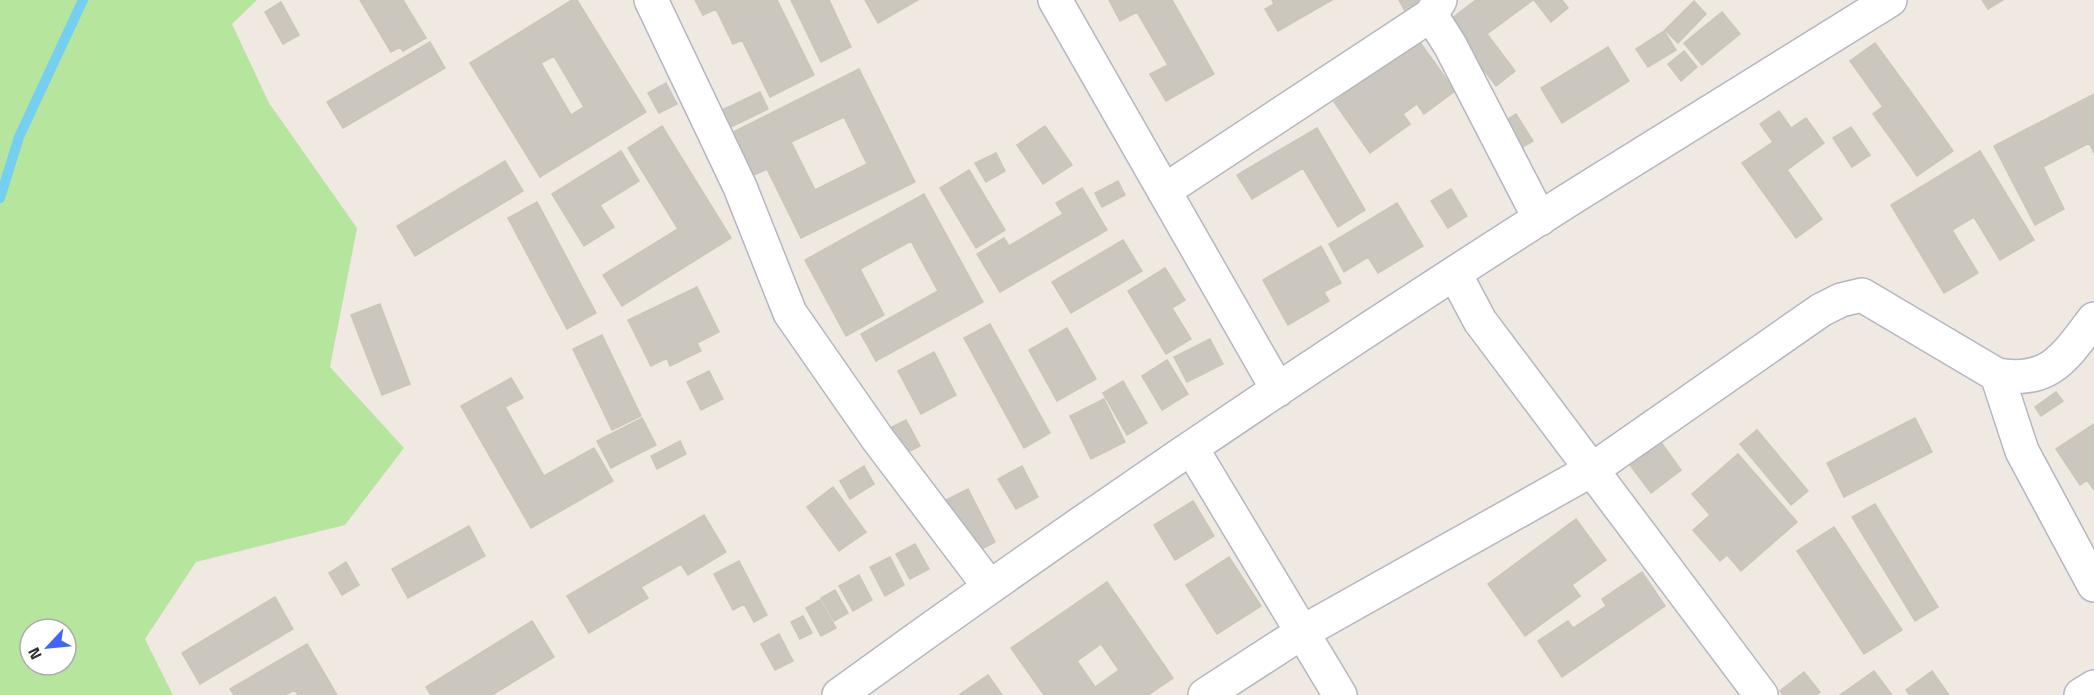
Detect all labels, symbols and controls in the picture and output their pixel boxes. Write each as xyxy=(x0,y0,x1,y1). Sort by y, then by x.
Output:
north arrow xyxy=(18,617,78,677)
text: N xyxy=(21,643,48,664)

